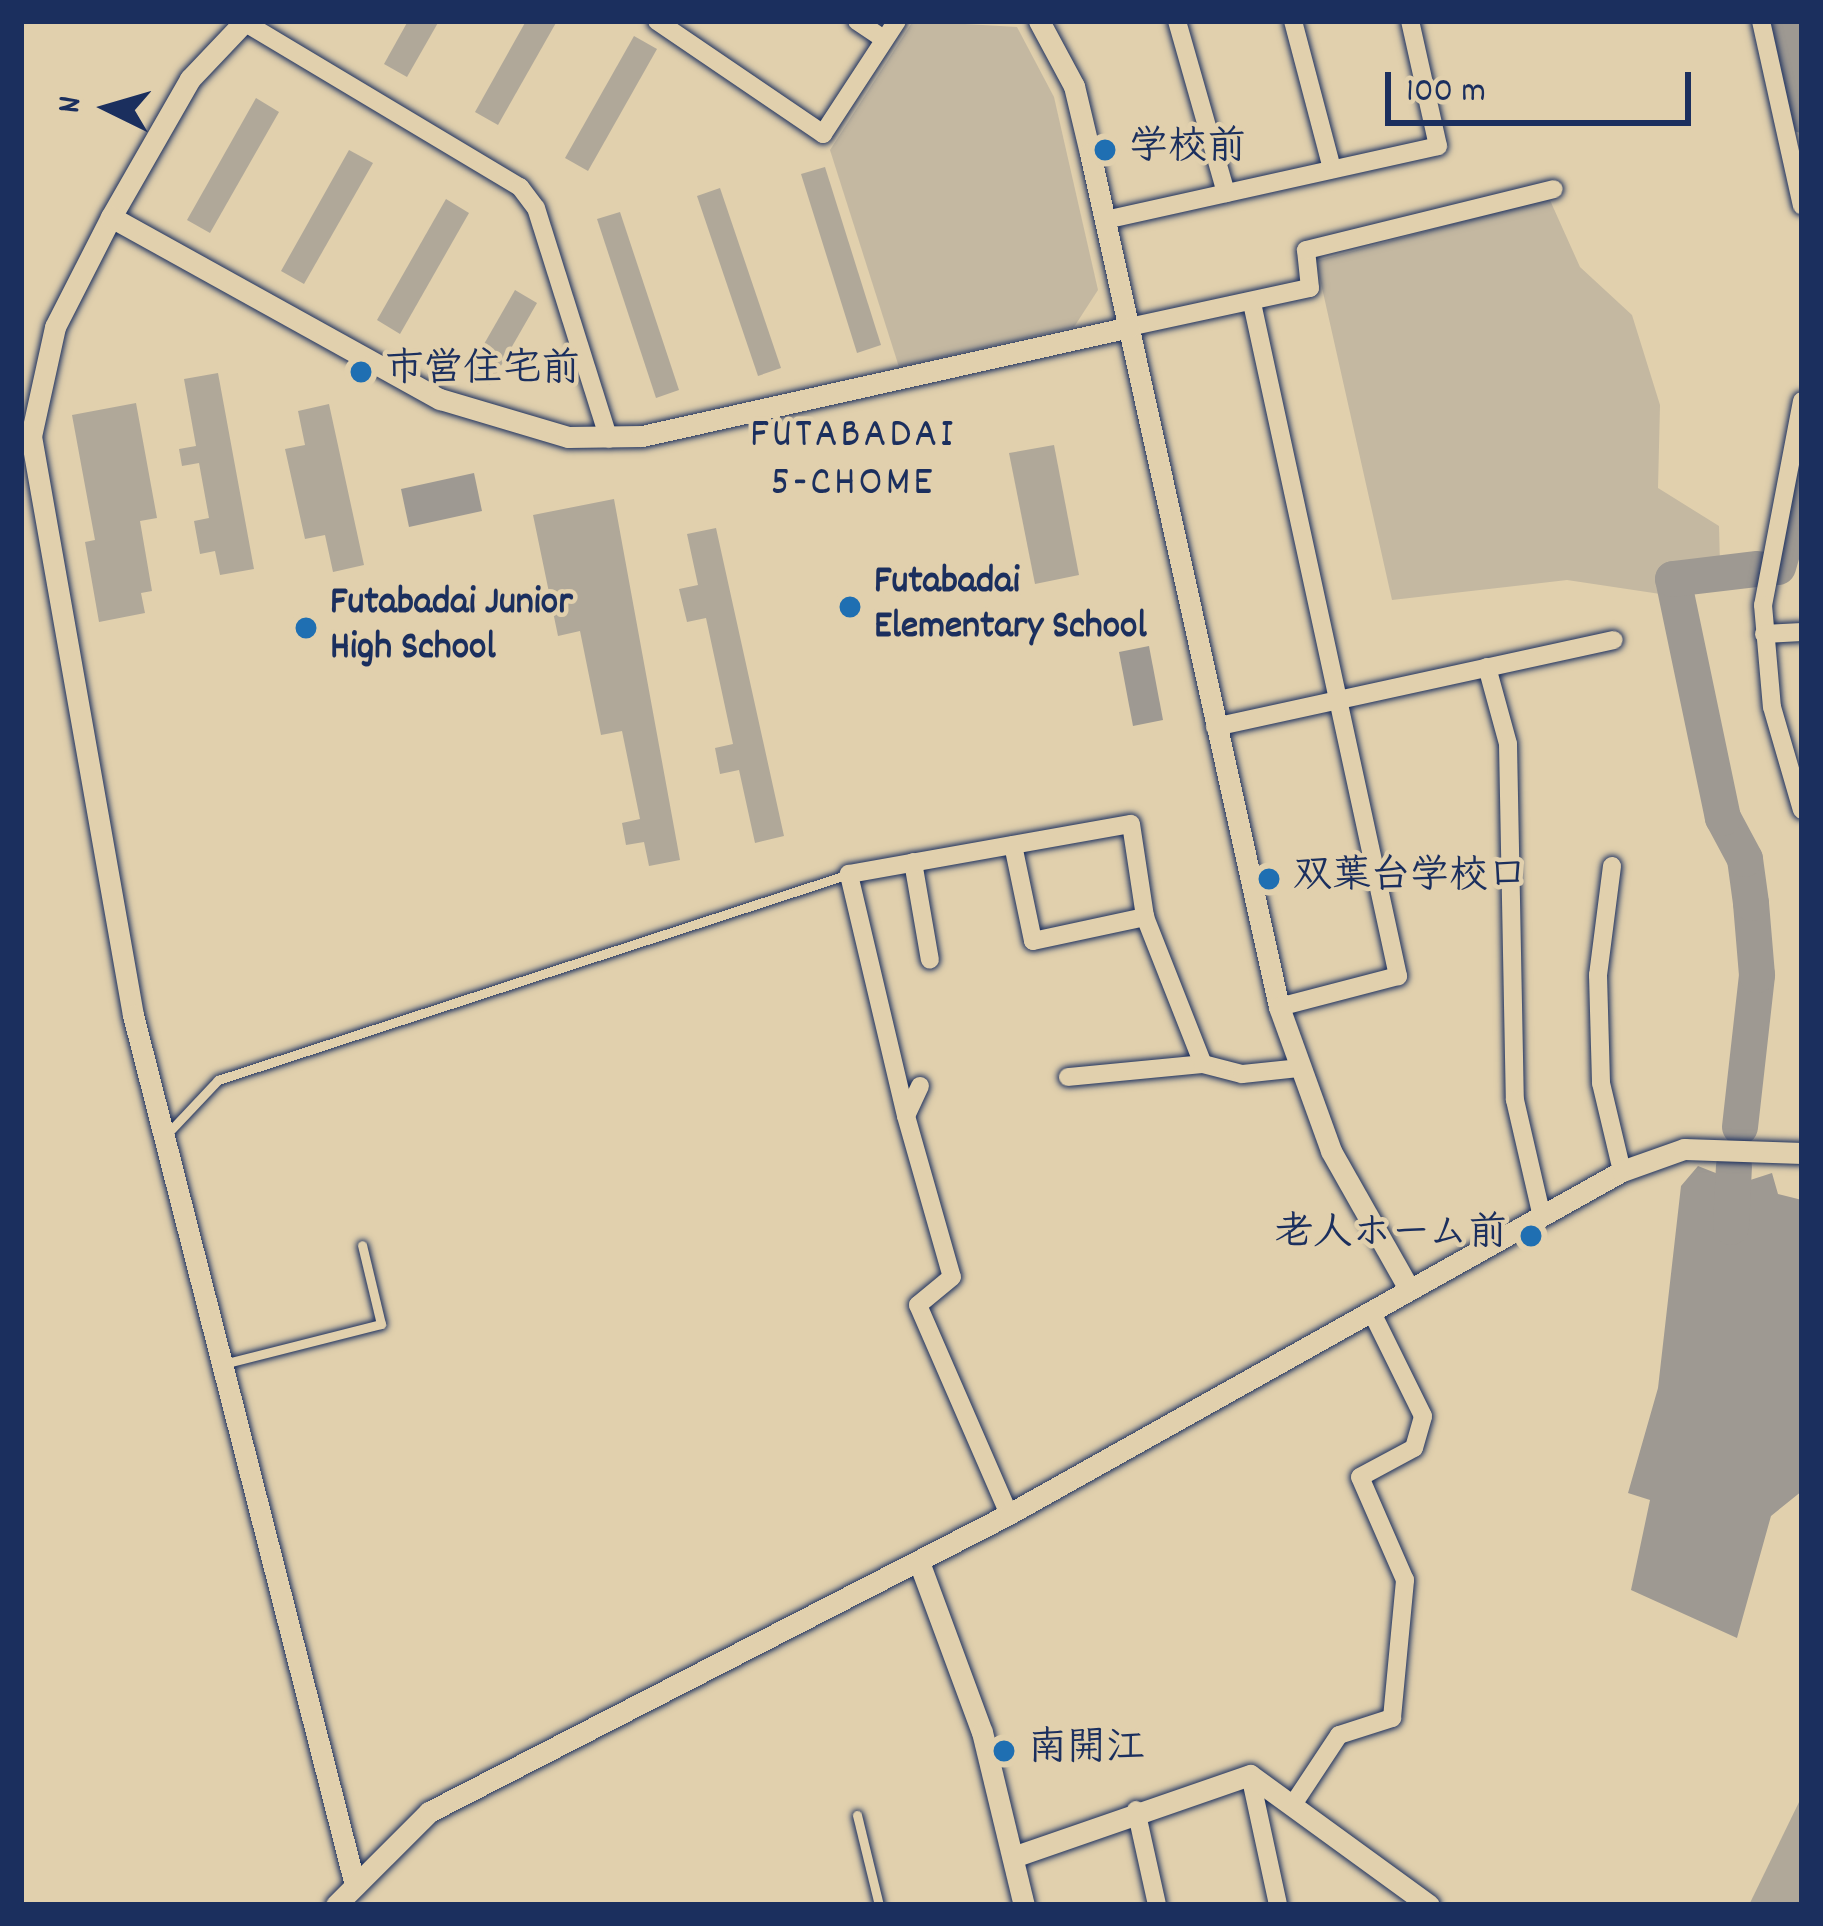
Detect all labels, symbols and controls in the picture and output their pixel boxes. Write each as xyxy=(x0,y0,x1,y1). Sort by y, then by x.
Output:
north arrow xyxy=(48,48,168,168)
scale bar xyxy=(1391,48,1697,122)
text: 100 m xyxy=(1406,67,1486,119)
text: N xyxy=(48,95,96,115)
place label: 学校前 xyxy=(1129,127,1246,173)
marker: 学校前 xyxy=(1092,137,1118,163)
place label: 市営住宅前 xyxy=(385,349,580,395)
marker: 市営住宅前 xyxy=(348,359,374,385)
district label: FUTABADAI 5-CHOME xyxy=(750,412,956,510)
place label: Futabadai Elementary School xyxy=(874,562,1147,653)
place label: Futabadai Junior High School xyxy=(330,583,573,674)
marker: Futabadai Elementary School xyxy=(837,594,863,620)
marker: Futabadai Junior High School xyxy=(293,615,319,641)
place label: 双葉台学校口 xyxy=(1293,856,1527,902)
marker: 双葉台学校口 xyxy=(1256,866,1282,892)
place label: 老人ホーム前 xyxy=(1273,1213,1507,1259)
marker: 老人ホーム前 xyxy=(1518,1223,1544,1249)
place label: 南開江 xyxy=(1028,1728,1145,1774)
marker: 南開江 xyxy=(991,1738,1017,1764)

